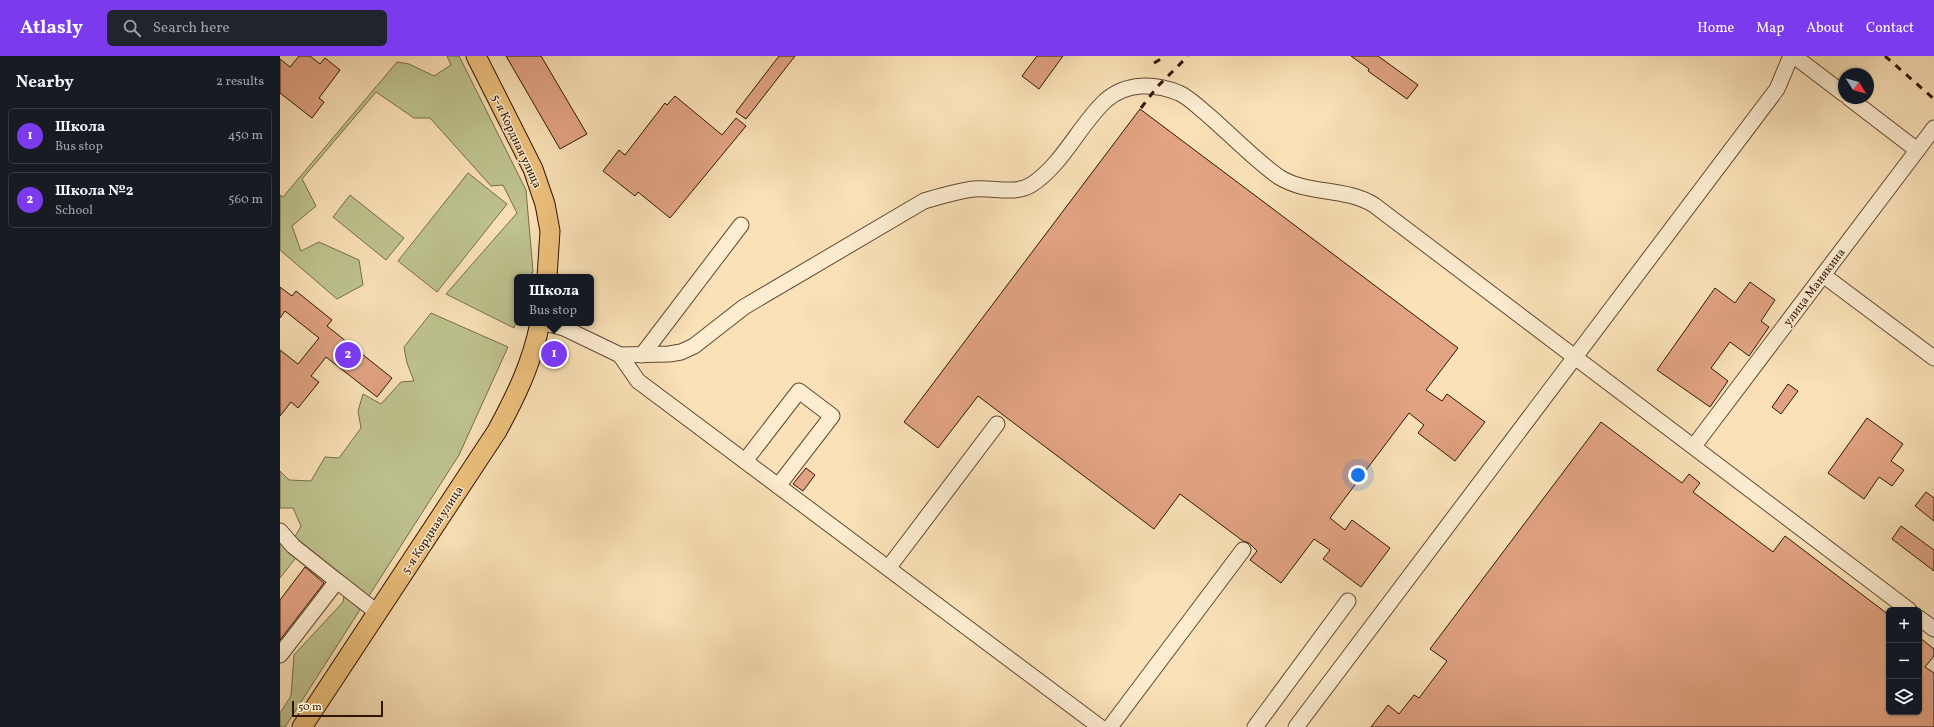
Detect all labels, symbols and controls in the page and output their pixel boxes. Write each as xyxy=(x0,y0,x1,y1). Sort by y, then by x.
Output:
search box xyxy=(107,10,387,46)
text: Atlasly xyxy=(20,15,83,41)
icon: search xyxy=(121,17,143,39)
text: Search here xyxy=(153,18,230,39)
text: Home xyxy=(1697,19,1734,38)
text: Map xyxy=(1756,19,1784,38)
text: About xyxy=(1806,19,1844,38)
text: Contact xyxy=(1866,19,1914,38)
north arrow xyxy=(1838,68,1874,104)
text: Nearby xyxy=(16,71,74,94)
text: 2 results xyxy=(216,73,264,91)
street label: 5-я Кордная улица xyxy=(487,92,545,191)
text: Школа xyxy=(55,117,105,138)
text: 1 xyxy=(27,127,33,145)
text: 450 m xyxy=(228,127,263,145)
text: Bus stop xyxy=(55,138,103,156)
text: Школа №2 xyxy=(55,181,134,202)
text: 2 xyxy=(27,191,33,209)
text: 560 m xyxy=(228,191,263,209)
text: School xyxy=(55,202,93,220)
street label: улица Манякина xyxy=(1780,245,1849,330)
popup xyxy=(514,274,594,326)
text: Школа xyxy=(529,281,579,302)
text: Bus stop xyxy=(529,302,577,320)
pin: 1 xyxy=(541,339,567,369)
pin: 2 xyxy=(335,340,361,370)
your location xyxy=(1348,465,1368,485)
street label: 5-я Кордная улица xyxy=(398,483,467,578)
map controls xyxy=(1886,607,1922,715)
button: + xyxy=(1886,607,1922,643)
button: − xyxy=(1886,643,1922,679)
button: layers xyxy=(1886,679,1922,715)
scale bar xyxy=(292,699,383,718)
text: 50 m xyxy=(298,700,322,715)

